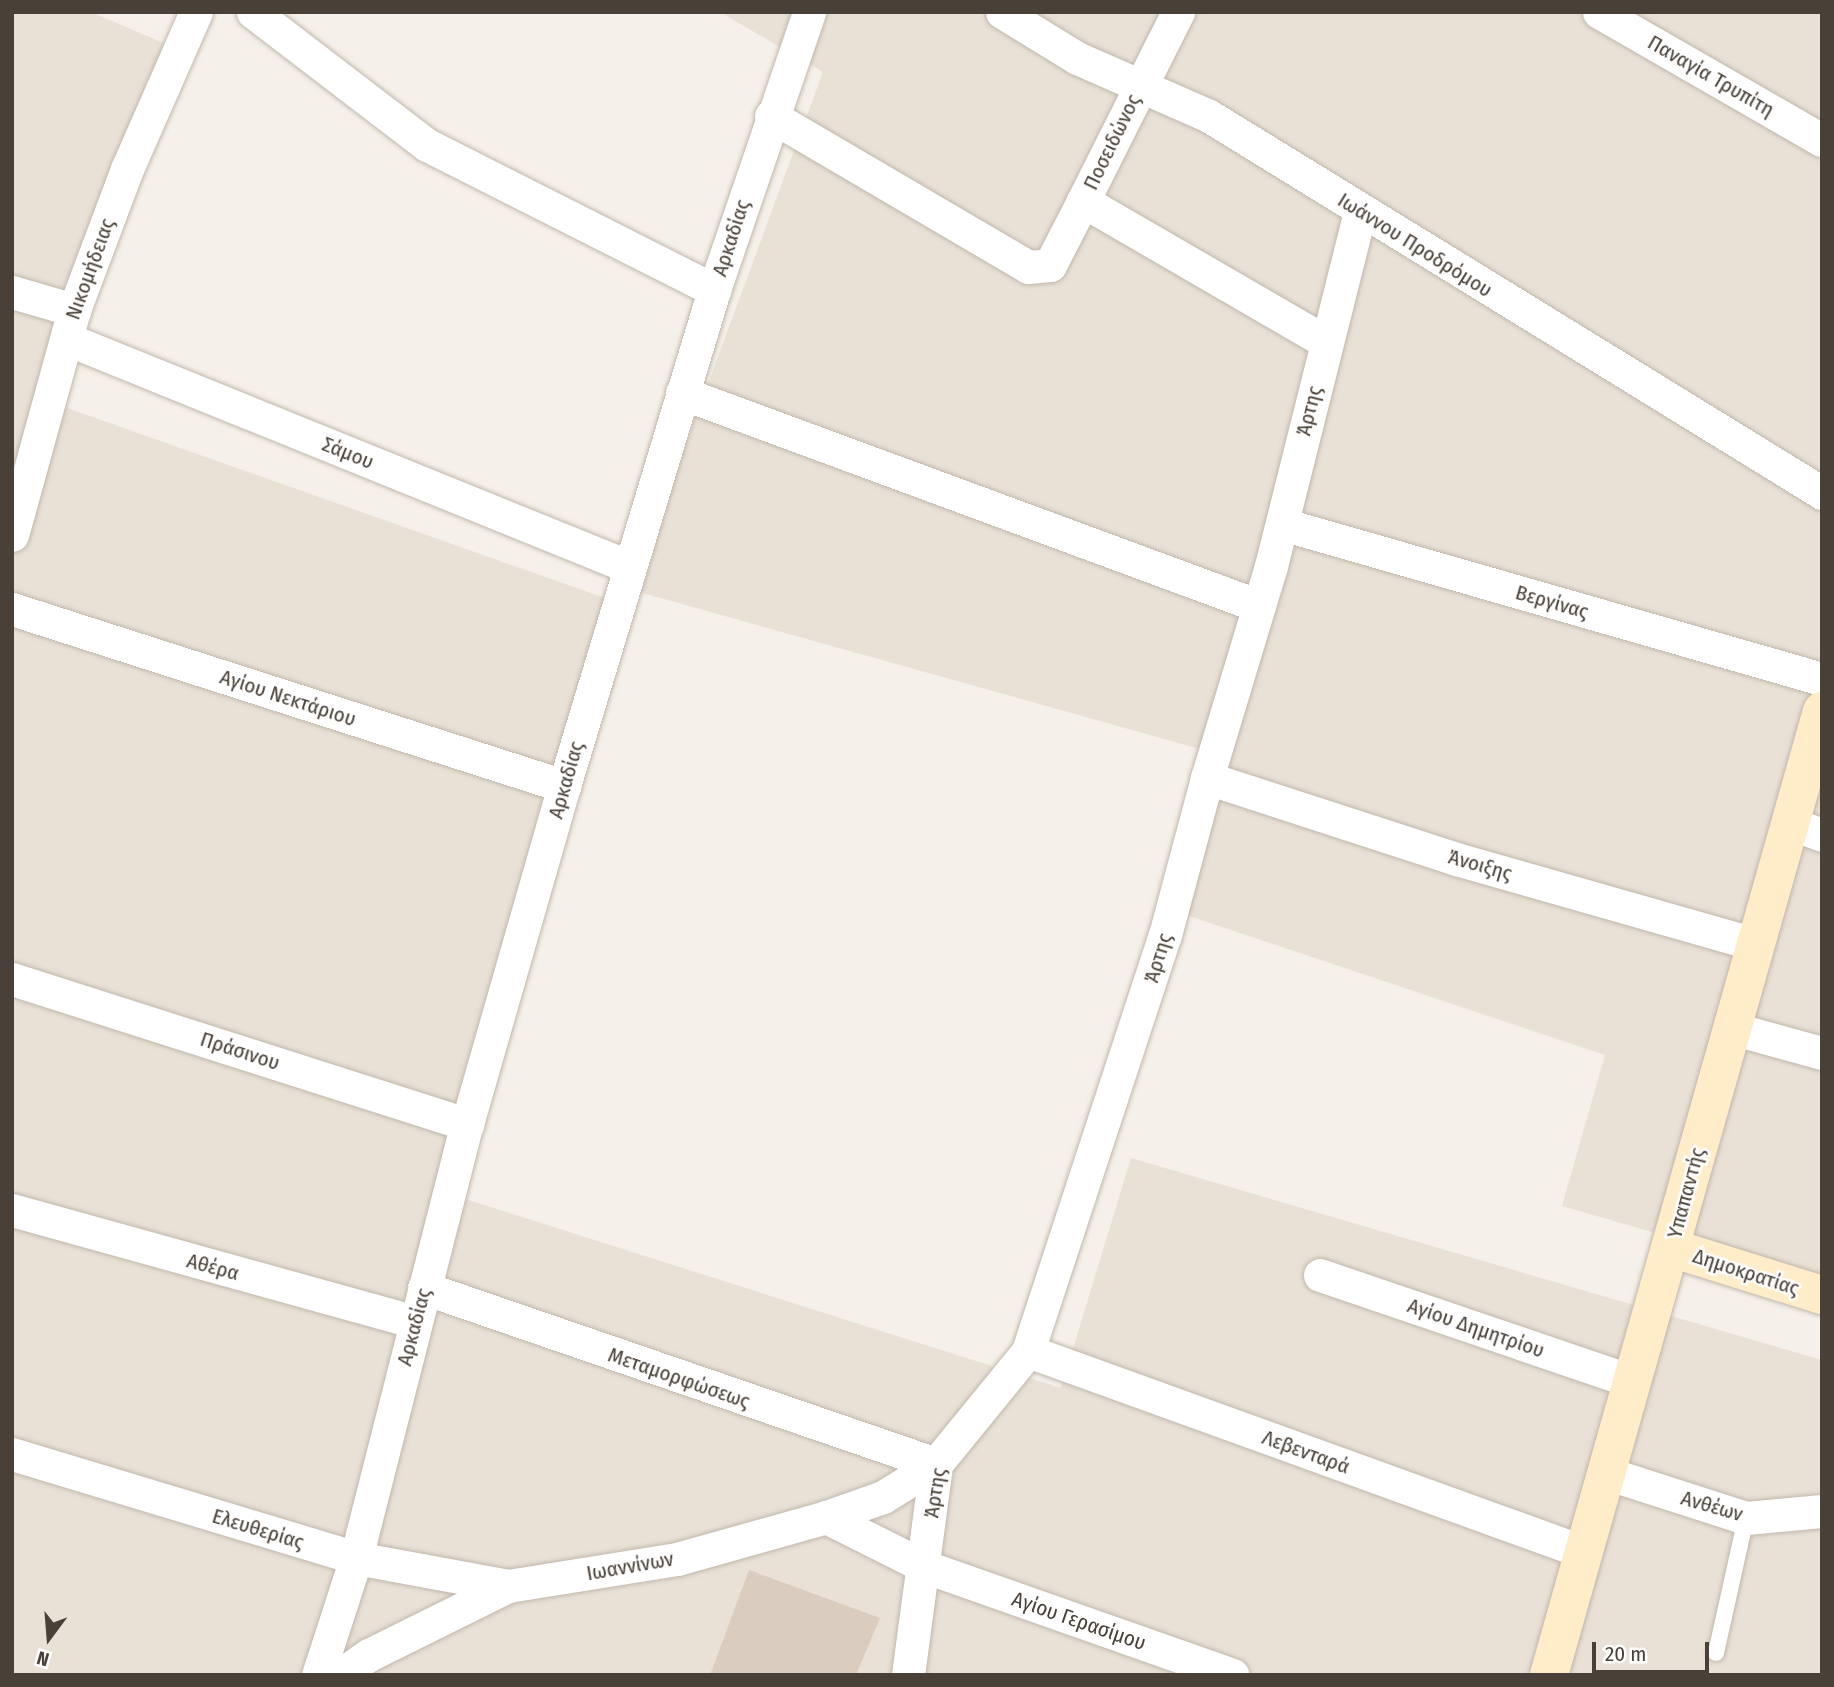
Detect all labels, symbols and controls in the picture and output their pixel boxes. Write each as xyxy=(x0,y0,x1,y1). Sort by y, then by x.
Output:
street label: Παναγία Τρυπίτη xyxy=(1643,30,1779,122)
street label: Ποσειδώνος xyxy=(1078,90,1146,194)
street label: Ιωάννου Προδρόμου xyxy=(1333,187,1497,303)
street label: Αρκαδίας xyxy=(707,197,755,279)
street label: Νικομήδειας xyxy=(60,215,120,323)
street label: Άρτης xyxy=(1291,383,1327,439)
street label: Σάμου xyxy=(319,431,377,475)
street label: Βεργίνας xyxy=(1513,580,1591,624)
street label: Αγίου Νεκτάριου xyxy=(217,664,359,732)
street label: Αρκαδίας xyxy=(543,739,589,821)
street label: Άνοιξης xyxy=(1445,844,1515,886)
street label: Άρτης xyxy=(1139,930,1177,986)
street label: Πράσινου xyxy=(197,1026,283,1076)
street label: Υπαπαντής xyxy=(1662,1145,1710,1241)
street label: Δημοκρατίας xyxy=(1690,1243,1802,1301)
street label: Αθέρα xyxy=(184,1248,242,1286)
street label: Αρκαδίας xyxy=(392,1286,436,1368)
street label: Αγίου Δημητρίου xyxy=(1404,1293,1548,1363)
street label: Μεταμορφώσεως xyxy=(605,1342,753,1414)
street label: Λεβενταρά xyxy=(1259,1425,1353,1479)
street label: Άρτης xyxy=(919,1466,951,1520)
street label: Ανθέων xyxy=(1678,1485,1746,1527)
street label: Ελευθερίας xyxy=(209,1503,307,1555)
street label: Ιωαννίνων xyxy=(585,1546,675,1586)
street label: Αγίου Γερασίμου xyxy=(1009,1586,1149,1656)
north arrow xyxy=(14,1603,84,1673)
scale bar xyxy=(1596,1628,1713,1672)
text: 20 m xyxy=(1605,1641,1646,1667)
text: N xyxy=(34,1646,52,1671)

